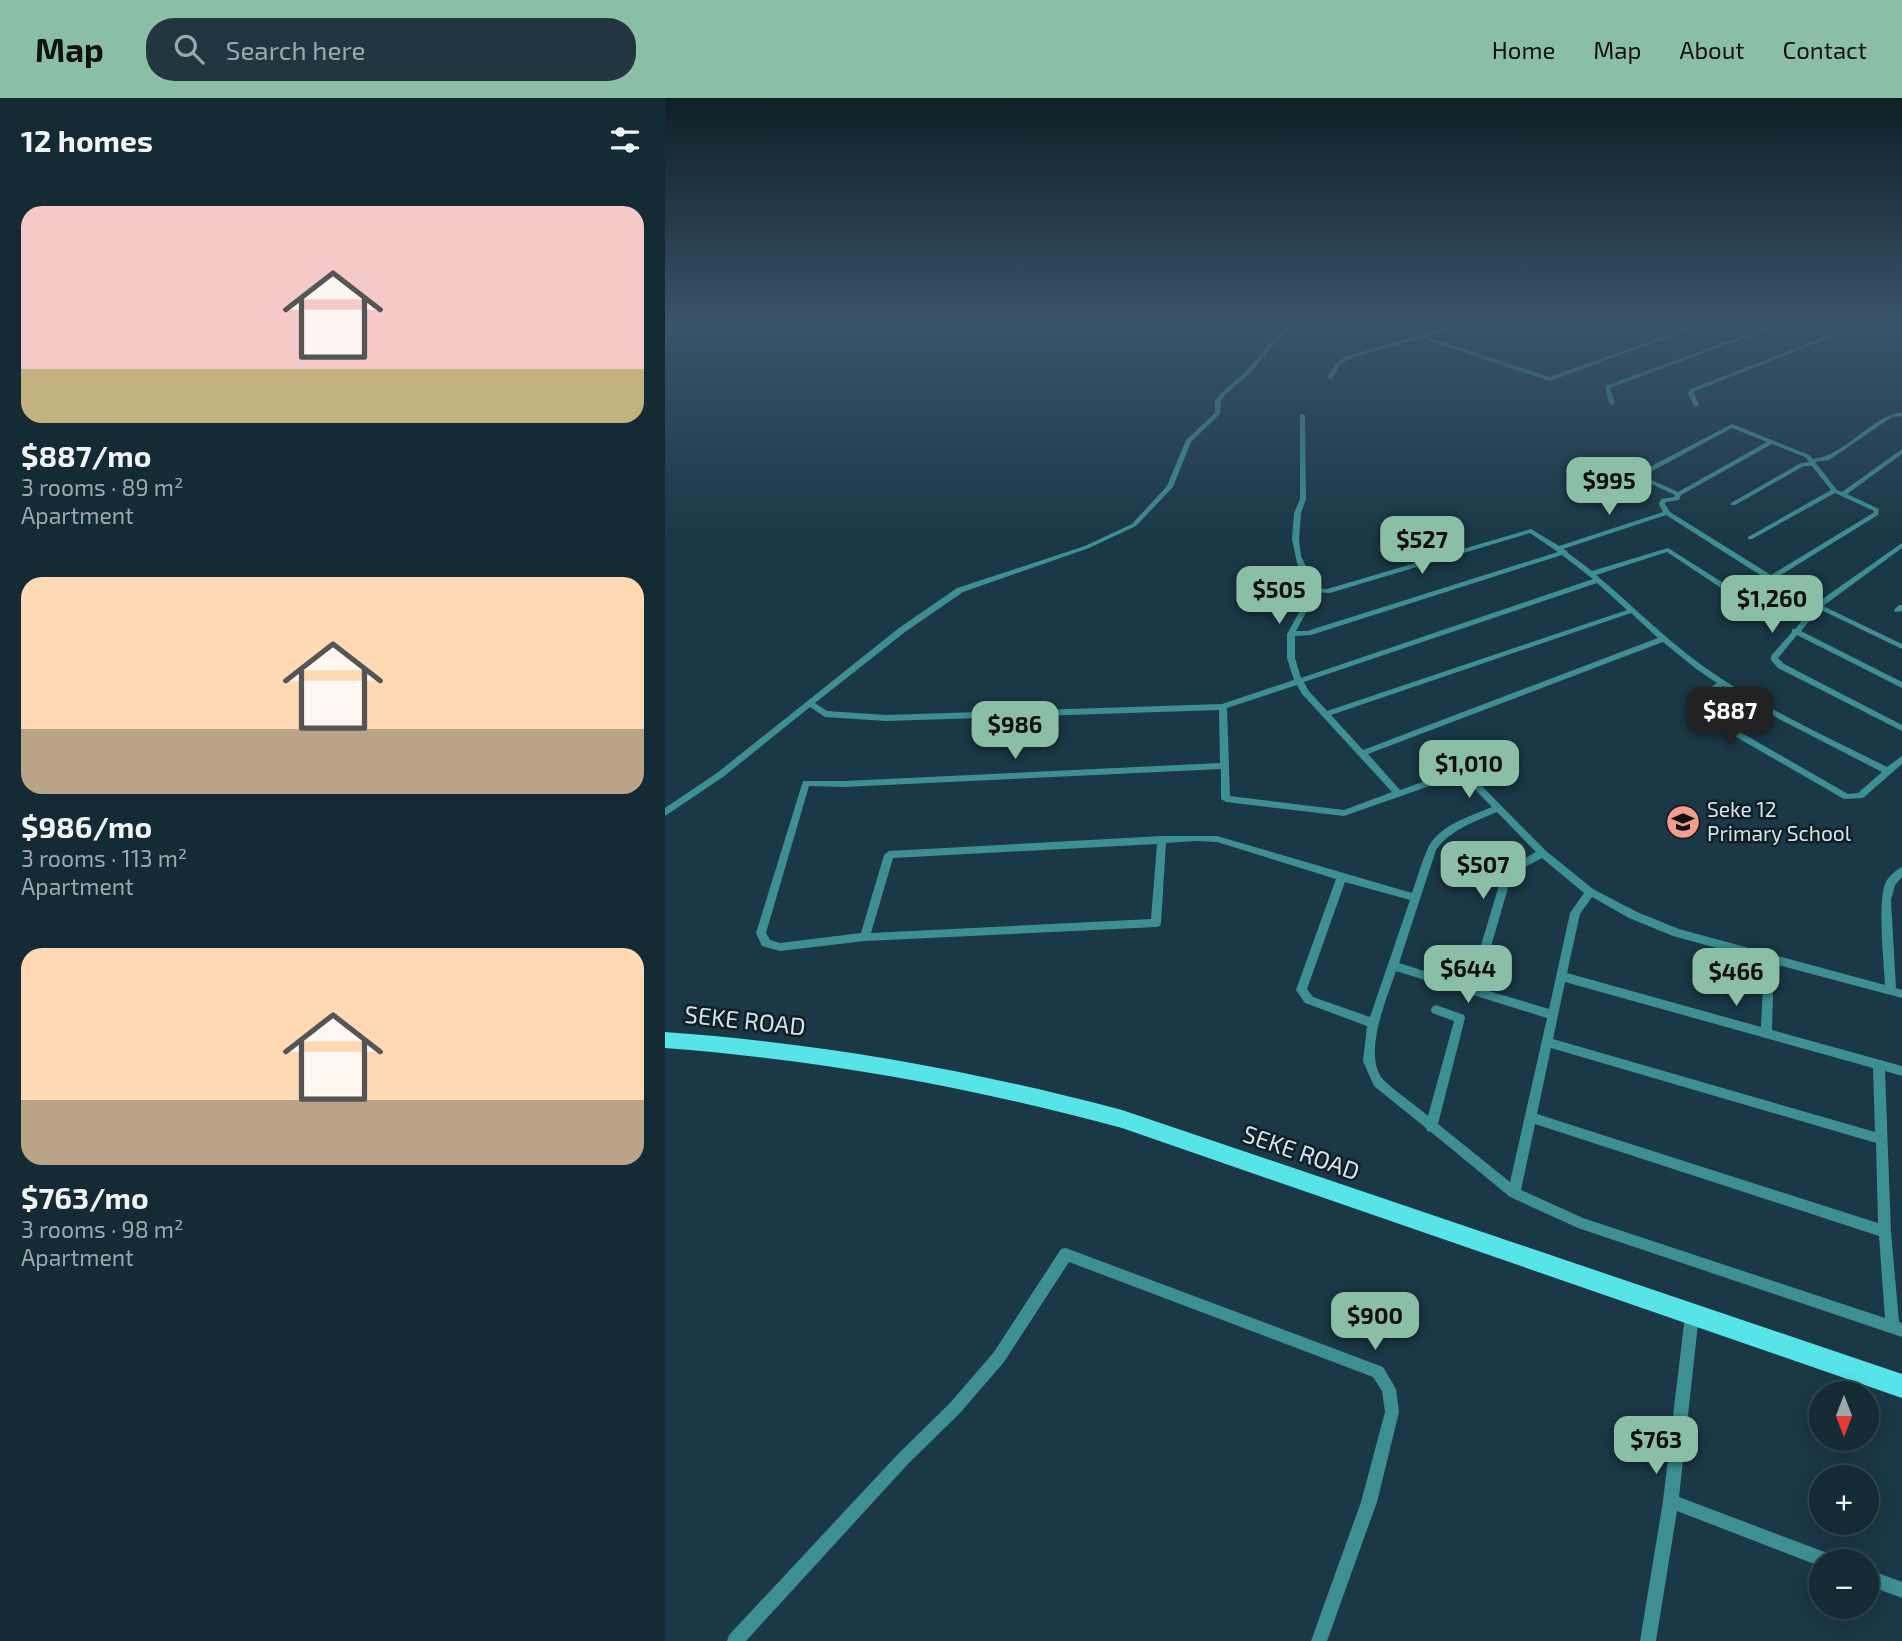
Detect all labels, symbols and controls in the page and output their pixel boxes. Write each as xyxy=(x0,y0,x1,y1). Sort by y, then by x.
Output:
search box xyxy=(146,18,636,81)
text: Map xyxy=(35,29,104,69)
icon: search xyxy=(170,30,208,68)
text: Search here xyxy=(226,34,365,65)
text: Home xyxy=(1492,35,1555,64)
text: Map xyxy=(1593,35,1641,64)
text: About xyxy=(1679,35,1745,64)
text: Contact xyxy=(1783,35,1867,64)
icon: filters xyxy=(606,121,644,159)
text: 12 homes xyxy=(21,122,153,158)
icon: home xyxy=(270,252,396,378)
text: $887/mo xyxy=(21,437,151,473)
pin: $995 xyxy=(1568,458,1650,517)
text: $995 xyxy=(1582,466,1636,494)
text: 3 rooms · 89 m² xyxy=(21,473,183,501)
text: Apartment xyxy=(21,501,134,529)
pin: $527 xyxy=(1381,517,1463,576)
text: $527 xyxy=(1396,525,1448,553)
pin: $505 xyxy=(1238,566,1320,626)
text: $505 xyxy=(1252,575,1306,603)
pin: $1,260 xyxy=(1715,575,1829,635)
text: $1,260 xyxy=(1737,584,1807,612)
icon: home xyxy=(270,623,396,749)
pin: $887 xyxy=(1689,688,1771,747)
text: $887 xyxy=(1703,696,1757,724)
pin: $986 xyxy=(974,702,1056,761)
text: $986 xyxy=(988,710,1042,738)
pin: $1,010 xyxy=(1412,740,1526,800)
text: $1,010 xyxy=(1435,749,1503,777)
place label: Seke 12 Primary School xyxy=(1707,796,1852,845)
school or university icon: Seke 12 Primary School xyxy=(1664,803,1702,841)
text: $986/mo xyxy=(21,808,152,844)
pin: $507 xyxy=(1442,842,1524,901)
text: 3 rooms · 113 m² xyxy=(21,844,187,872)
text: $507 xyxy=(1457,850,1509,878)
text: Apartment xyxy=(21,872,134,900)
pin: $644 xyxy=(1427,946,1509,1005)
pin: $466 xyxy=(1695,948,1777,1008)
text: $644 xyxy=(1440,954,1496,982)
text: $466 xyxy=(1708,957,1764,985)
icon: home xyxy=(270,994,396,1120)
street label: SEKE ROAD xyxy=(683,999,807,1040)
street label: SEKE ROAD xyxy=(1239,1118,1364,1185)
text: $763/mo xyxy=(21,1179,149,1215)
text: 3 rooms · 98 m² xyxy=(21,1215,183,1243)
text: Apartment xyxy=(21,1243,134,1271)
pin: $900 xyxy=(1334,1292,1416,1352)
text: $900 xyxy=(1347,1301,1403,1329)
north arrow xyxy=(1809,1381,1879,1451)
map controls xyxy=(1809,1381,1879,1619)
pin: $763 xyxy=(1615,1416,1697,1476)
text: $763 xyxy=(1630,1425,1682,1453)
button: + xyxy=(1809,1465,1879,1535)
button: − xyxy=(1809,1549,1879,1619)

